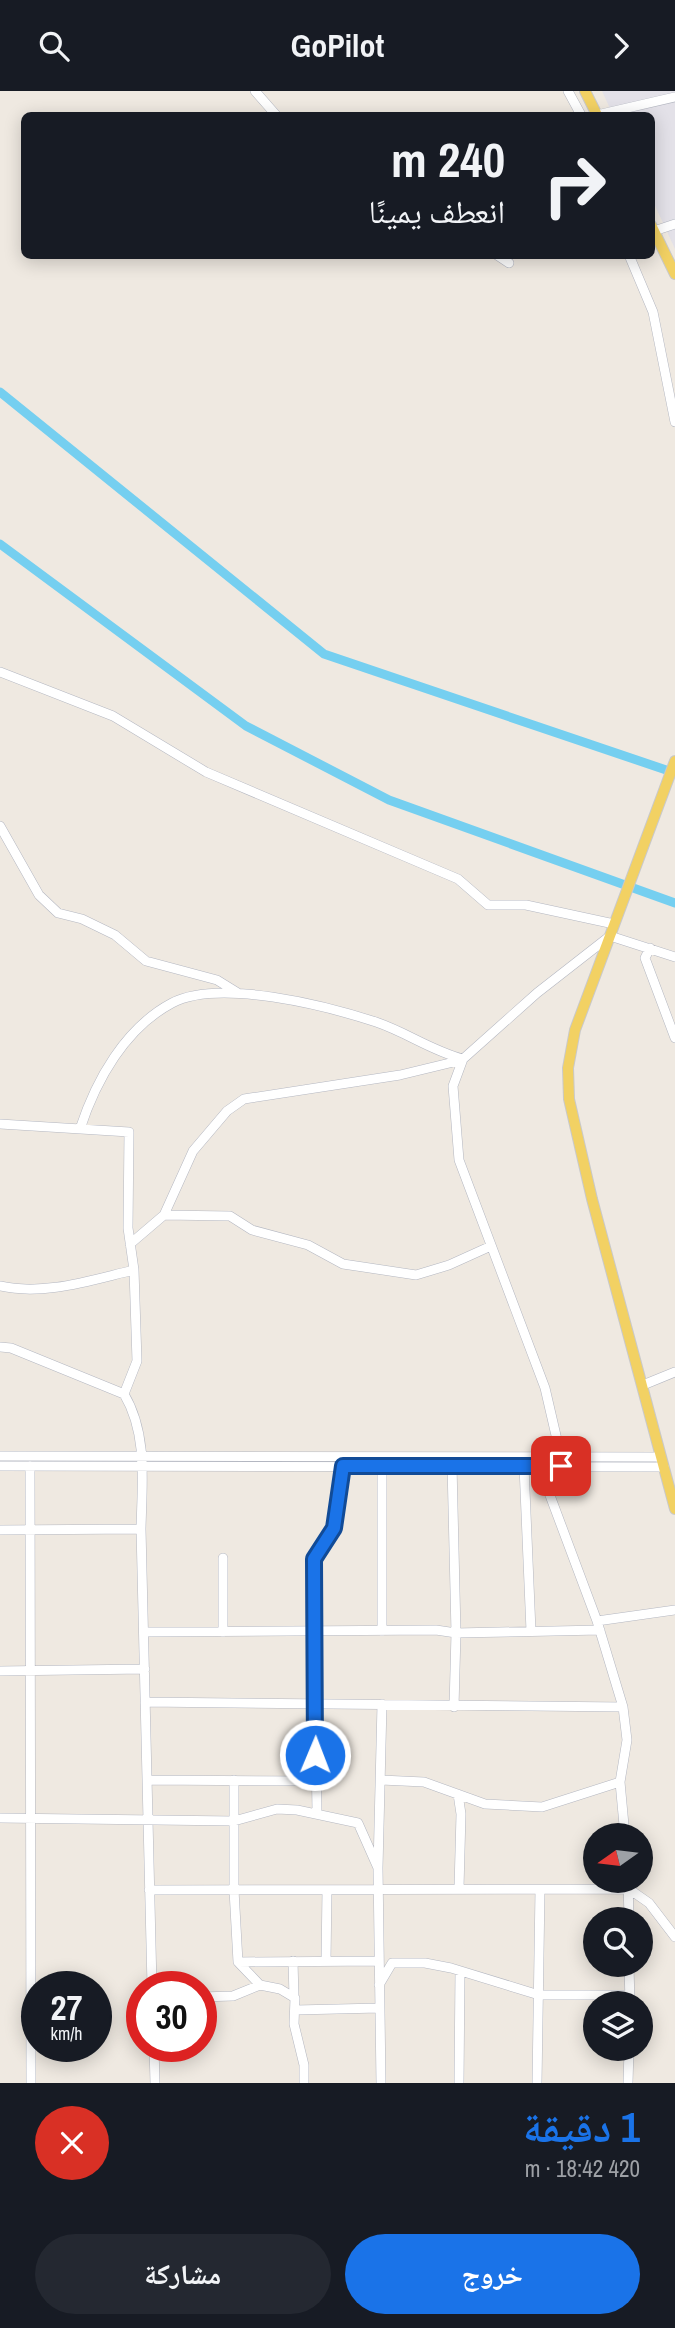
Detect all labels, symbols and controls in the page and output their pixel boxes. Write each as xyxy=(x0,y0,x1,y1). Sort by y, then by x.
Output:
text: GoPilot xyxy=(291,24,384,67)
icon: search xyxy=(35,27,73,65)
icon: forward xyxy=(602,27,640,65)
text: 240 m xyxy=(391,126,505,192)
icon: right xyxy=(529,140,620,231)
text: انعطف يمينًا xyxy=(369,190,505,233)
pin xyxy=(531,1436,591,1496)
icon: arrive xyxy=(542,1447,580,1485)
position arrow xyxy=(278,1718,352,1792)
north arrow xyxy=(583,1823,653,1893)
map controls xyxy=(583,1823,653,2061)
button: search xyxy=(583,1907,653,1977)
speed limit sign: 30 xyxy=(126,1971,217,2062)
text: 27 xyxy=(51,1984,82,2031)
button: layers xyxy=(583,1991,653,2061)
text: km/h xyxy=(51,2021,83,2046)
text: 1 دقيقة xyxy=(523,2099,640,2155)
button: close xyxy=(35,2106,109,2180)
text: 420 m · 18:42 xyxy=(525,2153,640,2184)
button: مشاركة xyxy=(35,2234,331,2314)
button: خروج xyxy=(345,2234,640,2314)

